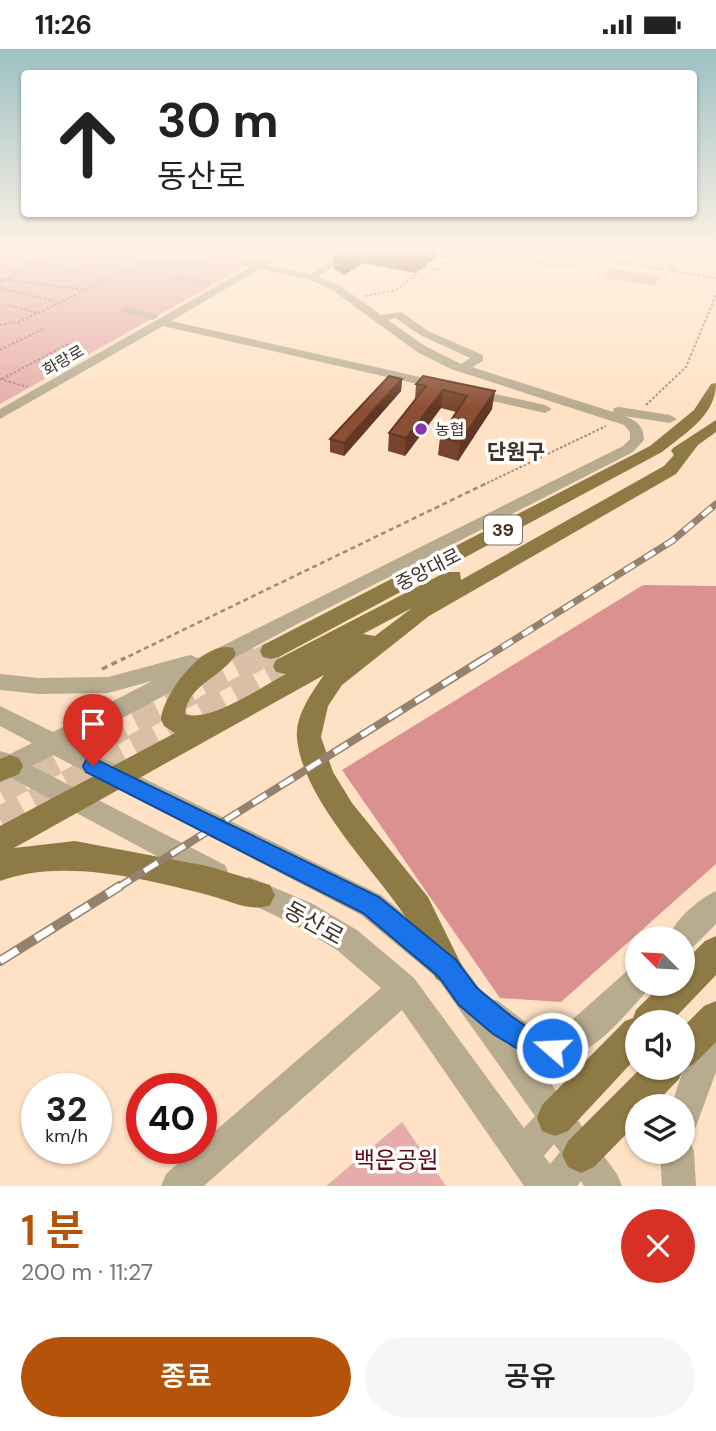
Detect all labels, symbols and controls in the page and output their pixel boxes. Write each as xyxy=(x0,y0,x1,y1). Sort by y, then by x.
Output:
text: 11:26 xyxy=(35,8,92,42)
text: 30 m xyxy=(157,88,279,152)
icon: ahead xyxy=(42,98,133,189)
text: 동산로 xyxy=(157,155,245,197)
street label: 화랑로 xyxy=(39,340,88,381)
place label: 농협 xyxy=(435,419,464,440)
marker: 농협 xyxy=(413,421,429,437)
district label: 단원구 xyxy=(487,438,545,466)
road number: 39 xyxy=(484,515,522,544)
street label: 중앙대로 xyxy=(391,542,465,596)
pin xyxy=(63,694,123,766)
icon: arrive xyxy=(74,705,112,743)
street label: 동산로 xyxy=(279,894,349,952)
north arrow xyxy=(625,926,695,996)
map controls xyxy=(625,926,695,1164)
button: sound xyxy=(625,1010,695,1080)
position arrow xyxy=(515,1011,589,1085)
speed limit sign: 40 xyxy=(126,1073,217,1164)
text: 32 xyxy=(46,1086,87,1132)
button: layers xyxy=(625,1094,695,1164)
text: km/h xyxy=(45,1124,88,1148)
park label: 백운공원 xyxy=(354,1145,438,1175)
text: 1 분 xyxy=(21,1203,85,1258)
button: close xyxy=(621,1209,695,1283)
text: 200 m · 11:27 xyxy=(21,1257,153,1287)
button: 종료 xyxy=(21,1337,351,1417)
button: 공유 xyxy=(365,1337,695,1417)

